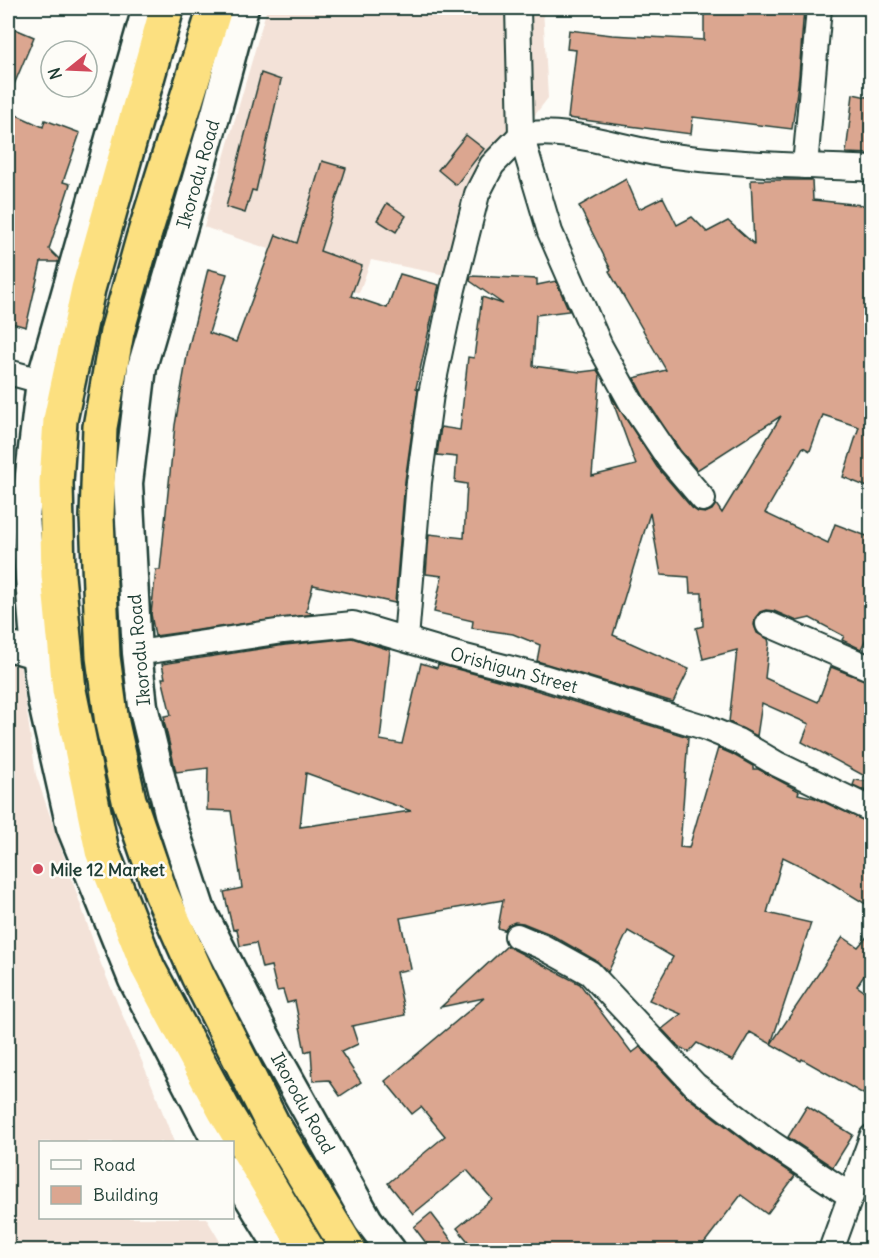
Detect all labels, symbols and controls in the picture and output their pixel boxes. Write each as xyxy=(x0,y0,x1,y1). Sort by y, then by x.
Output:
north arrow xyxy=(39,39,99,99)
text: N xyxy=(44,65,66,82)
street label: Ikorodu Road xyxy=(172,117,225,231)
street label: Ikorodu Road xyxy=(123,593,155,707)
street label: Orishigun Street xyxy=(448,642,580,698)
place label: Mile 12 Market xyxy=(50,858,166,881)
marker: Mile 12 Market xyxy=(31,862,45,876)
street label: Ikorodu Road xyxy=(266,1048,340,1158)
legend xyxy=(39,1141,234,1219)
text: Road xyxy=(93,1153,136,1176)
text: Building xyxy=(93,1183,158,1206)

